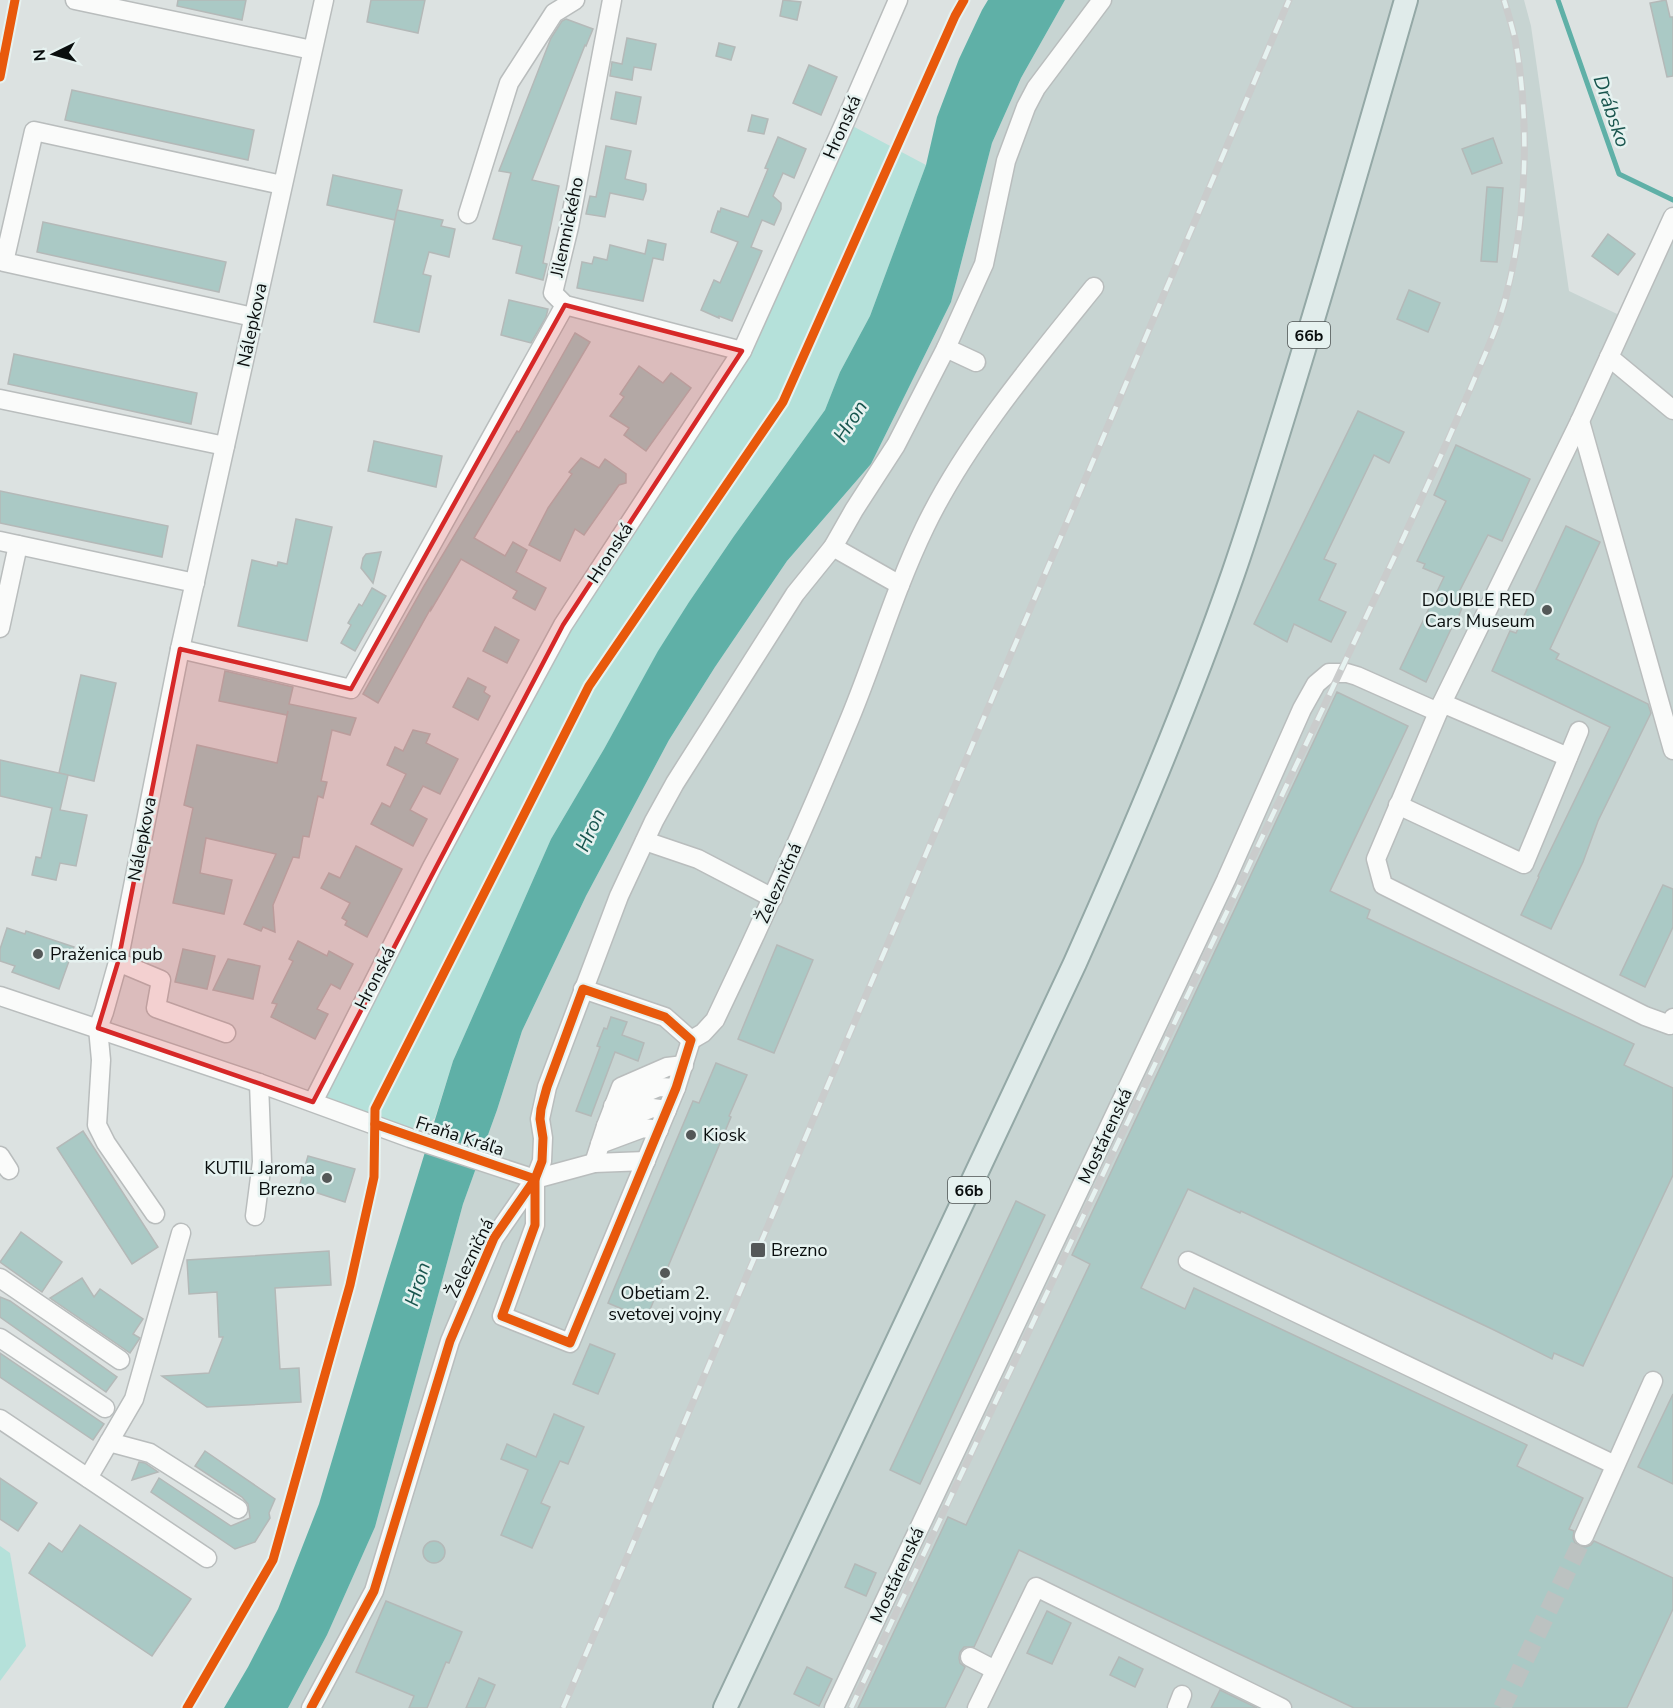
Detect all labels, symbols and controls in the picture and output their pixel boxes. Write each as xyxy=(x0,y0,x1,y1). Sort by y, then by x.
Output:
north arrow xyxy=(24,24,84,84)
text: N xyxy=(29,48,52,62)
water label: Drábsko xyxy=(1587,71,1636,151)
street label: Hronská xyxy=(817,91,867,163)
street label: Jilemnického xyxy=(544,175,589,280)
street label: Nálepkova xyxy=(231,281,273,369)
road number: 66b xyxy=(1288,322,1330,348)
water label: Hron xyxy=(827,395,874,447)
street label: Hronská xyxy=(582,518,638,588)
place label: DOUBLE RED Cars Museum xyxy=(1422,588,1535,633)
marker: DOUBLE RED Cars Museum xyxy=(1540,603,1554,617)
street label: Nálepkova xyxy=(122,795,162,883)
water label: Hron xyxy=(569,804,612,856)
street label: Železničná xyxy=(751,839,807,927)
place label: Praženica pub xyxy=(50,942,163,966)
street label: Hronská xyxy=(349,943,401,1013)
marker: Praženica pub xyxy=(31,947,45,961)
street label: Mostárenská xyxy=(1072,1084,1138,1188)
street label: Fraňa Kráľa xyxy=(413,1110,507,1162)
place label: Kiosk xyxy=(703,1123,747,1147)
marker: Kiosk xyxy=(684,1128,698,1142)
place label: KUTIL Jaroma Brezno xyxy=(204,1156,315,1201)
marker: KUTIL Jaroma Brezno xyxy=(320,1171,334,1185)
road number: 66b xyxy=(948,1177,990,1203)
street label: Železničná xyxy=(440,1214,500,1302)
place label: Brezno xyxy=(771,1238,828,1262)
marker: Brezno xyxy=(749,1241,767,1259)
water label: Hron xyxy=(398,1259,437,1309)
marker: Obetiam 2. svetovej vojny xyxy=(658,1266,672,1280)
place label: Obetiam 2. svetovej vojny xyxy=(608,1281,723,1326)
street label: Mostárenská xyxy=(864,1523,930,1627)

